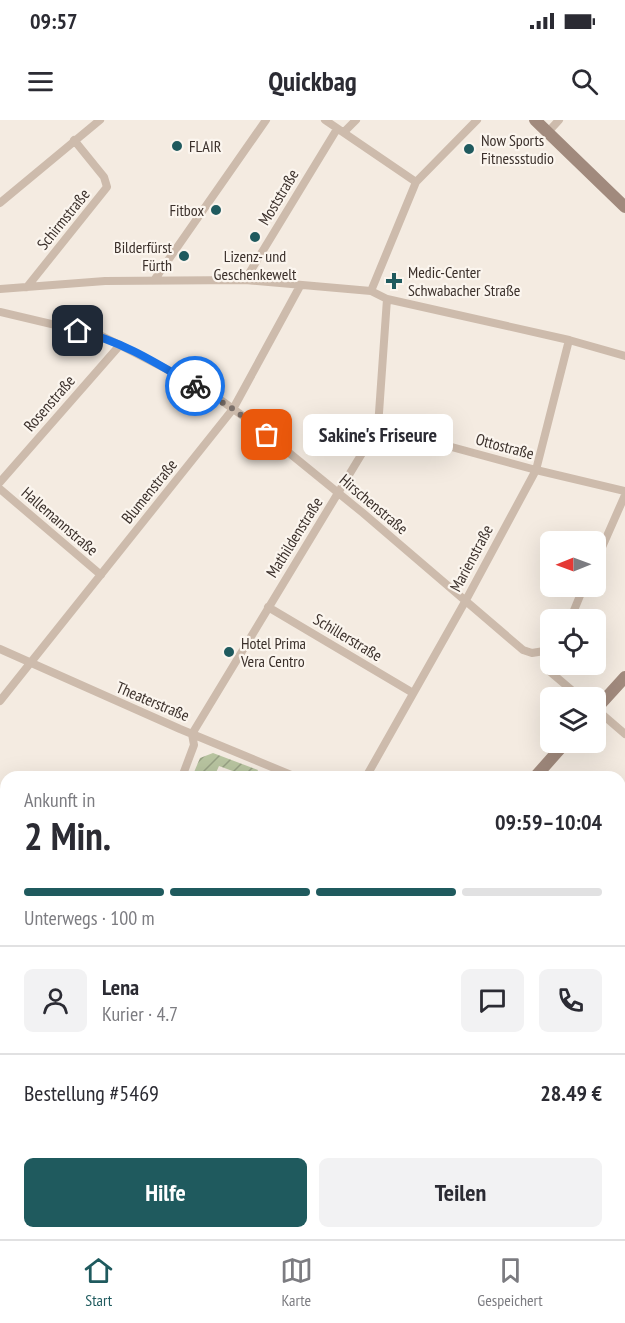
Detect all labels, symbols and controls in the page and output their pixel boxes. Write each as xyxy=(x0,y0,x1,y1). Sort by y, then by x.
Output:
text: 09:57 xyxy=(30,7,78,35)
text: Quickbag xyxy=(268,64,357,98)
icon: menu xyxy=(24,65,57,98)
icon: search xyxy=(568,65,601,98)
place label: Now Sports Fitnessstudio xyxy=(481,130,554,168)
place label: FLAIR xyxy=(189,136,222,156)
marker: FLAIR xyxy=(170,139,184,153)
marker: Now Sports Fitnessstudio xyxy=(462,142,476,156)
street label: Moststraße xyxy=(253,165,303,229)
street label: Schirmstraße xyxy=(32,184,94,254)
place label: Fitbox xyxy=(169,200,204,220)
marker: Fitbox xyxy=(209,203,223,217)
marker: Lizenz- und Geschenkewelt xyxy=(248,230,262,244)
place label: Bilderfürst Fürth xyxy=(114,237,173,275)
place label: Lizenz- und Geschenkewelt xyxy=(214,246,297,284)
marker: Bilderfürst Fürth xyxy=(177,249,191,263)
place label: Medic-Center Schwabacher Straße xyxy=(408,262,520,300)
marker: Medic-Center Schwabacher Straße xyxy=(385,272,403,290)
pin xyxy=(52,305,103,356)
icon: home xyxy=(61,314,94,347)
courier xyxy=(165,356,225,416)
icon: bike xyxy=(179,370,212,403)
street label: Rosenstraße xyxy=(19,371,79,435)
pin xyxy=(241,409,292,460)
callout: Sakine's Friseure xyxy=(303,414,453,456)
icon: bag xyxy=(250,418,283,451)
text: Sakine's Friseure xyxy=(319,422,437,448)
street label: Ottostraße xyxy=(474,429,536,463)
street label: Blumenstraße xyxy=(117,455,181,527)
street label: Hirschenstraße xyxy=(336,470,412,538)
street label: Hallemannstraße xyxy=(18,482,102,560)
street label: Mathildenstraße xyxy=(261,493,327,581)
street label: Marienstraße xyxy=(445,521,497,595)
north arrow xyxy=(540,531,606,597)
map controls xyxy=(540,531,606,753)
street label: Schillerstraße xyxy=(310,609,386,665)
button: locate xyxy=(540,609,606,675)
place label: Hotel Prima Vera Centro xyxy=(240,633,306,671)
marker: Hotel Prima Vera Centro xyxy=(222,645,236,659)
street label: Theaterstraße xyxy=(113,677,193,725)
button: layers xyxy=(540,687,606,753)
text: Ankunft in xyxy=(24,787,95,813)
text: 09:59–10:04 xyxy=(495,808,602,836)
text: 2 Min. xyxy=(24,810,111,861)
text: Unterwegs · 100 m xyxy=(24,905,154,931)
button: person xyxy=(24,969,87,1032)
button: chat xyxy=(461,969,524,1032)
button: phone xyxy=(539,969,602,1032)
text: Lena xyxy=(102,973,139,1001)
text: Kurier · 4.7 xyxy=(102,1001,178,1027)
text: Bestellung #5469 xyxy=(24,1079,159,1107)
text: 28.49 € xyxy=(540,1079,602,1107)
button: Hilfe xyxy=(24,1158,307,1227)
button: Teilen xyxy=(319,1158,602,1227)
tab: Start xyxy=(82,1254,115,1310)
tab: Karte xyxy=(280,1254,313,1310)
tab: Gespeichert xyxy=(477,1254,543,1310)

